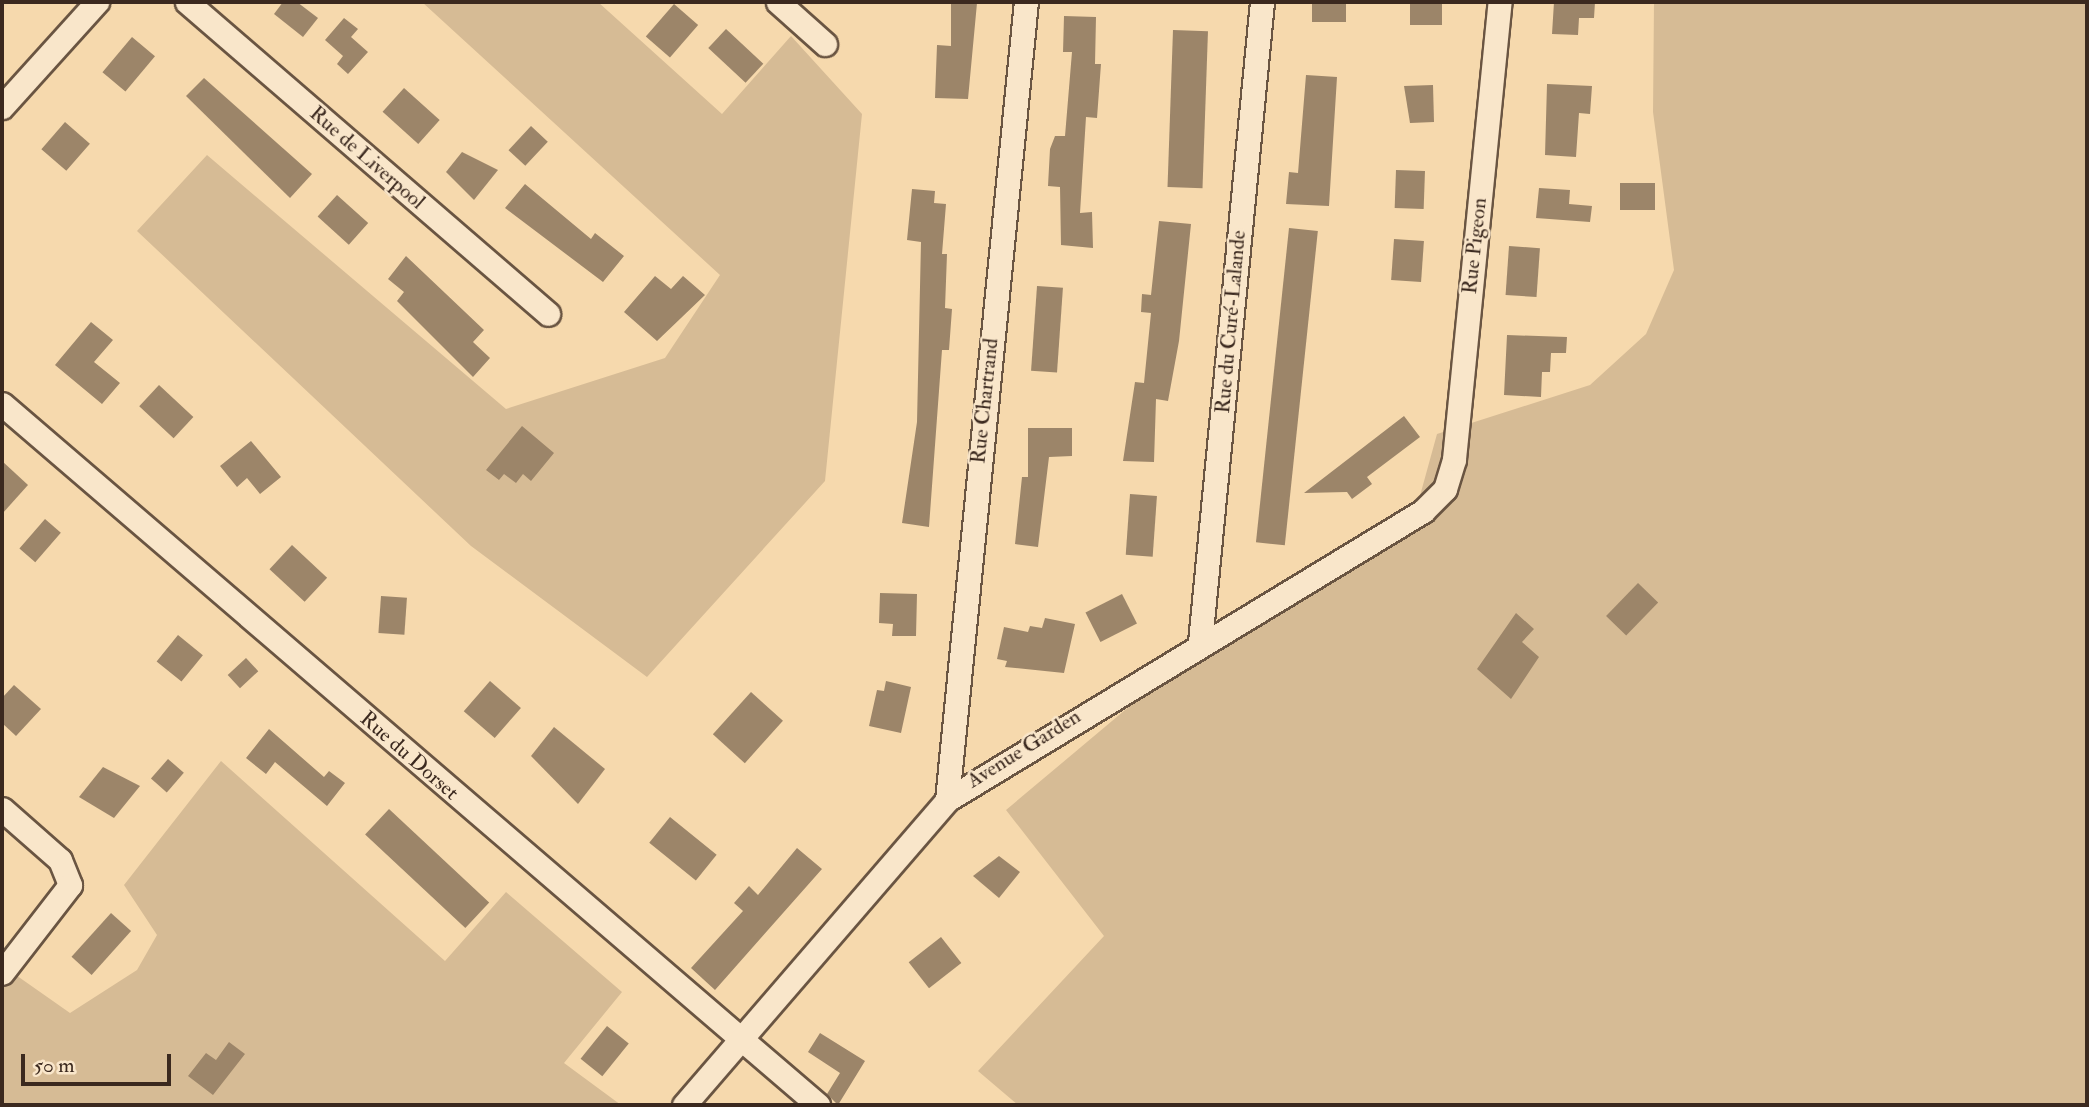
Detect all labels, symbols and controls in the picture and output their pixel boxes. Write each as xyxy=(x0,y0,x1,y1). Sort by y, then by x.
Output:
street label: Rue de Liverpool xyxy=(304,101,430,215)
street label: Rue Pigeon xyxy=(1457,197,1493,295)
street label: Rue du Curé-Lalande xyxy=(1210,229,1252,415)
street label: Rue Chartrand xyxy=(966,337,1004,465)
street label: Avenue Garden xyxy=(963,704,1085,794)
street label: Rue du Dorset xyxy=(355,706,463,806)
scale bar xyxy=(24,1040,175,1084)
text: 50 m xyxy=(34,1052,75,1079)

